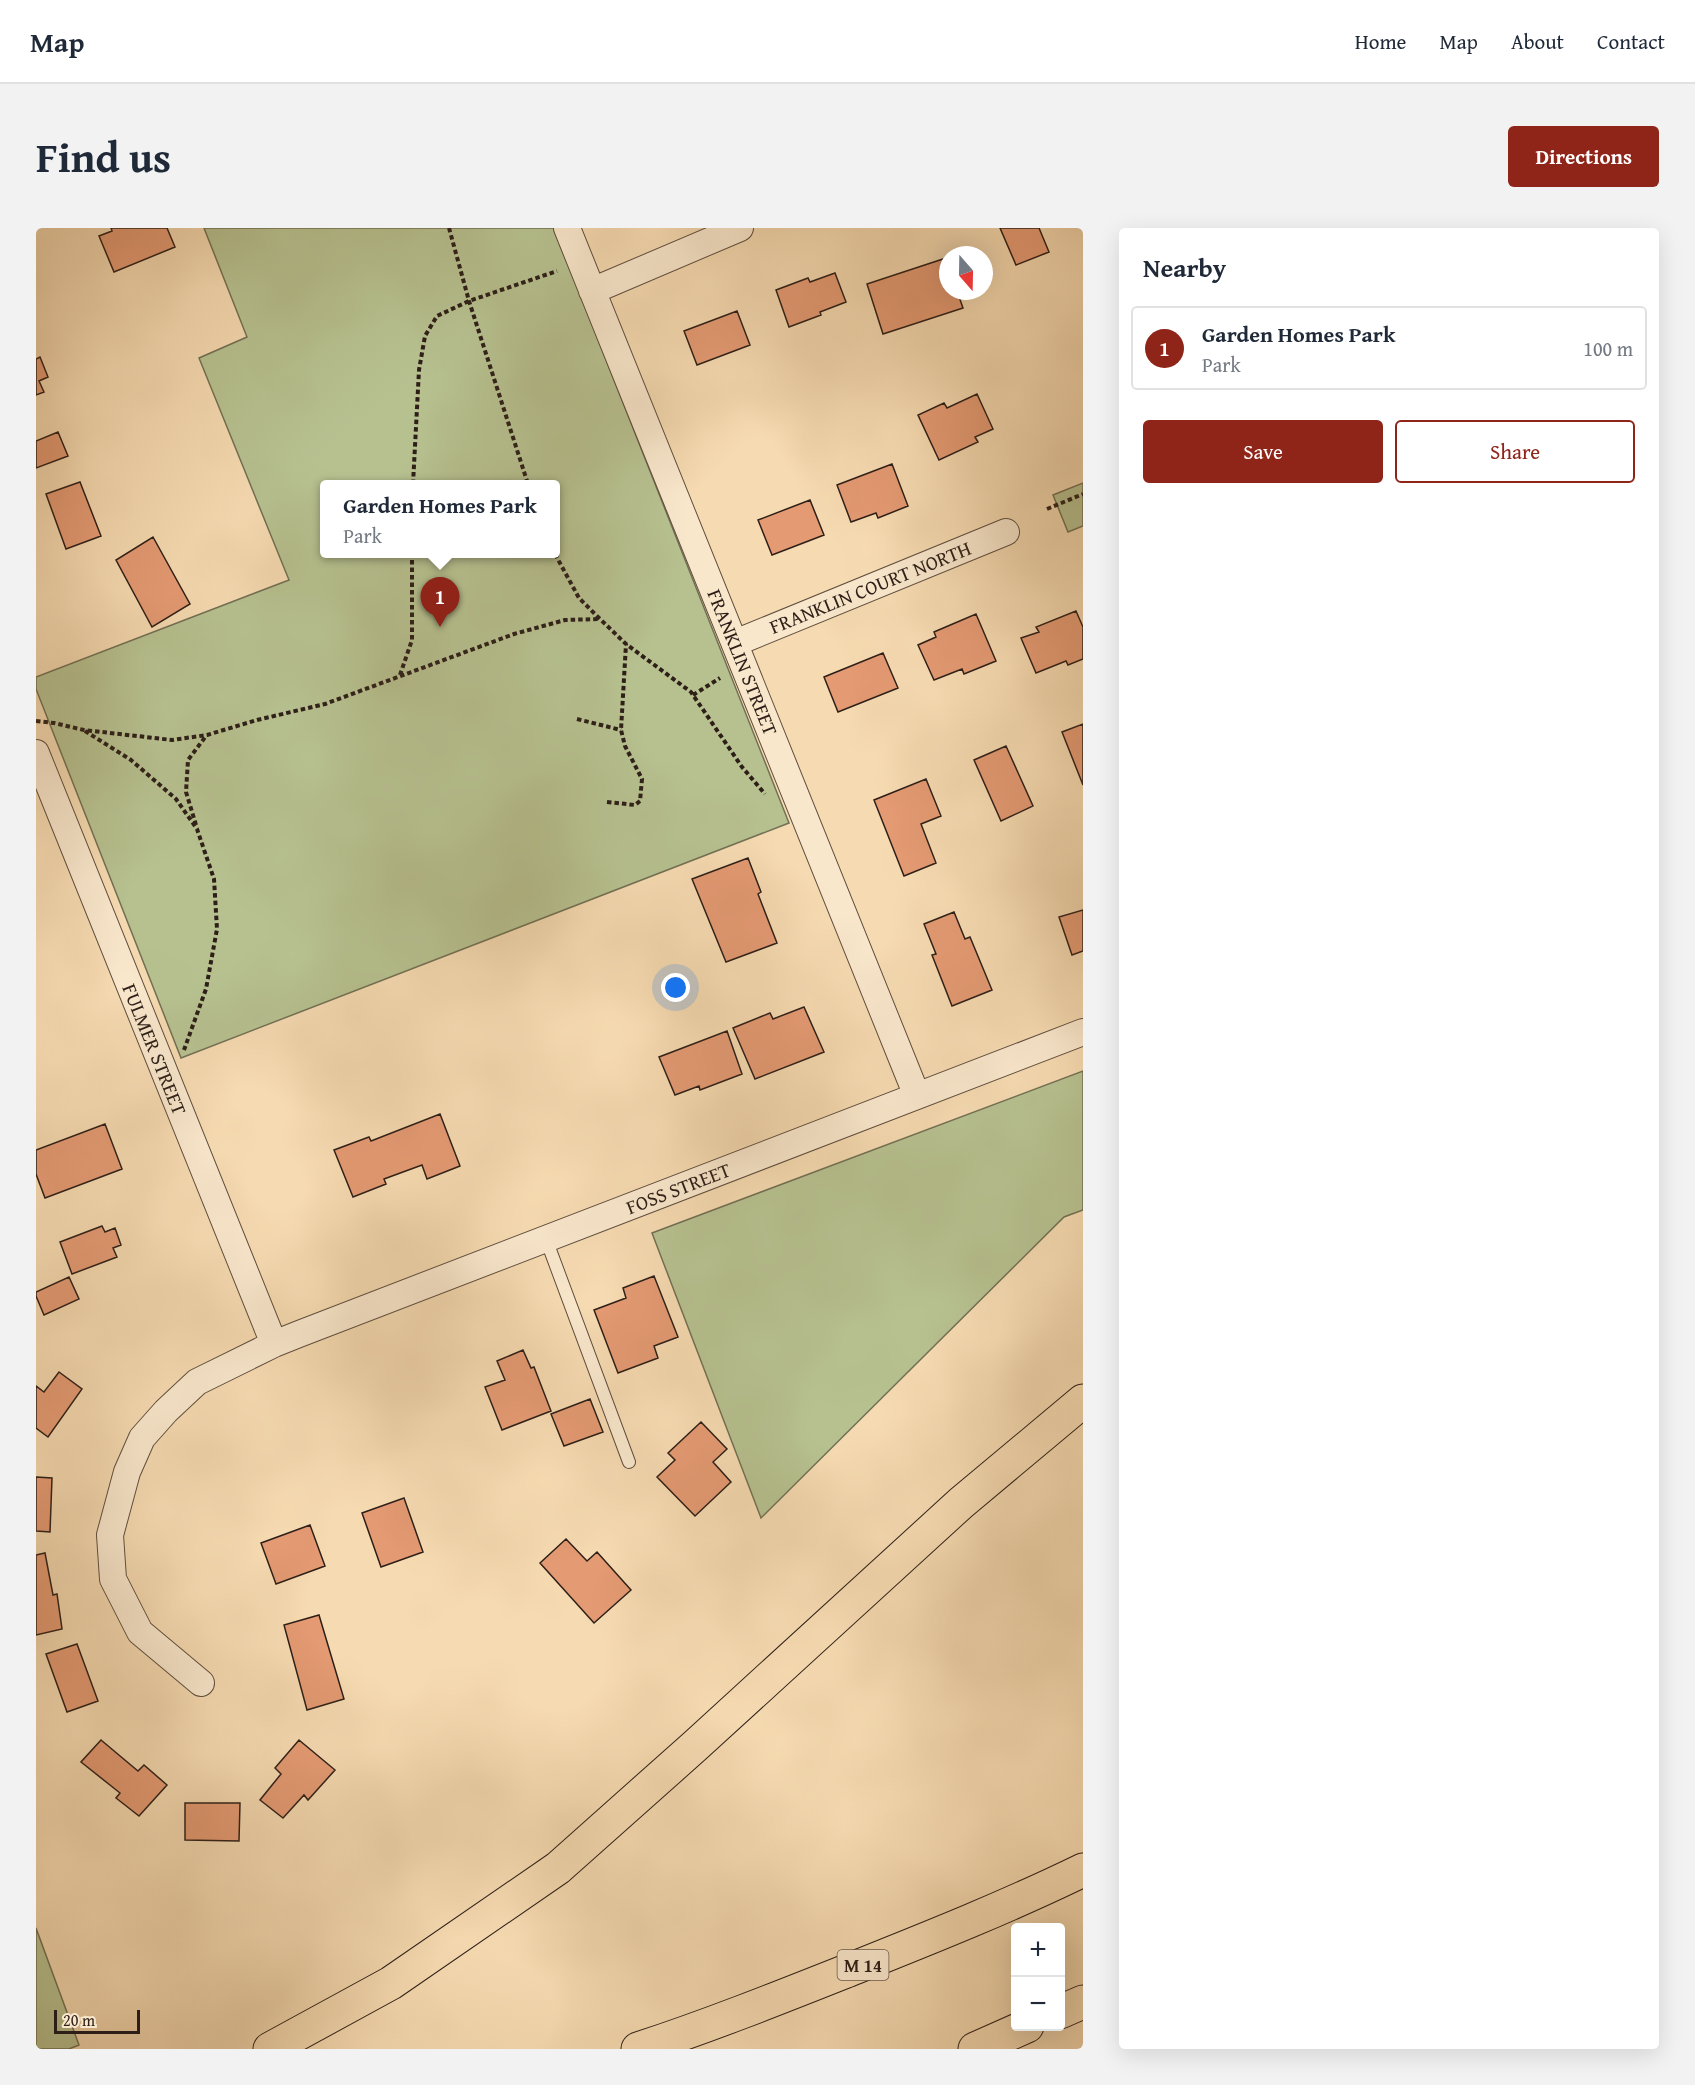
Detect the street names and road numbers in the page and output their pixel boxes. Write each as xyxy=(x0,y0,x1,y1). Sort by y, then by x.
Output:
street label: FRANKLIN COURT NORTH xyxy=(765,533,975,641)
street label: FRANKLIN STREET xyxy=(700,584,786,740)
street label: FULMER STREET xyxy=(116,979,194,1119)
street label: FOSS STREET xyxy=(622,1155,734,1221)
road number: M 14 xyxy=(838,1950,888,1980)

